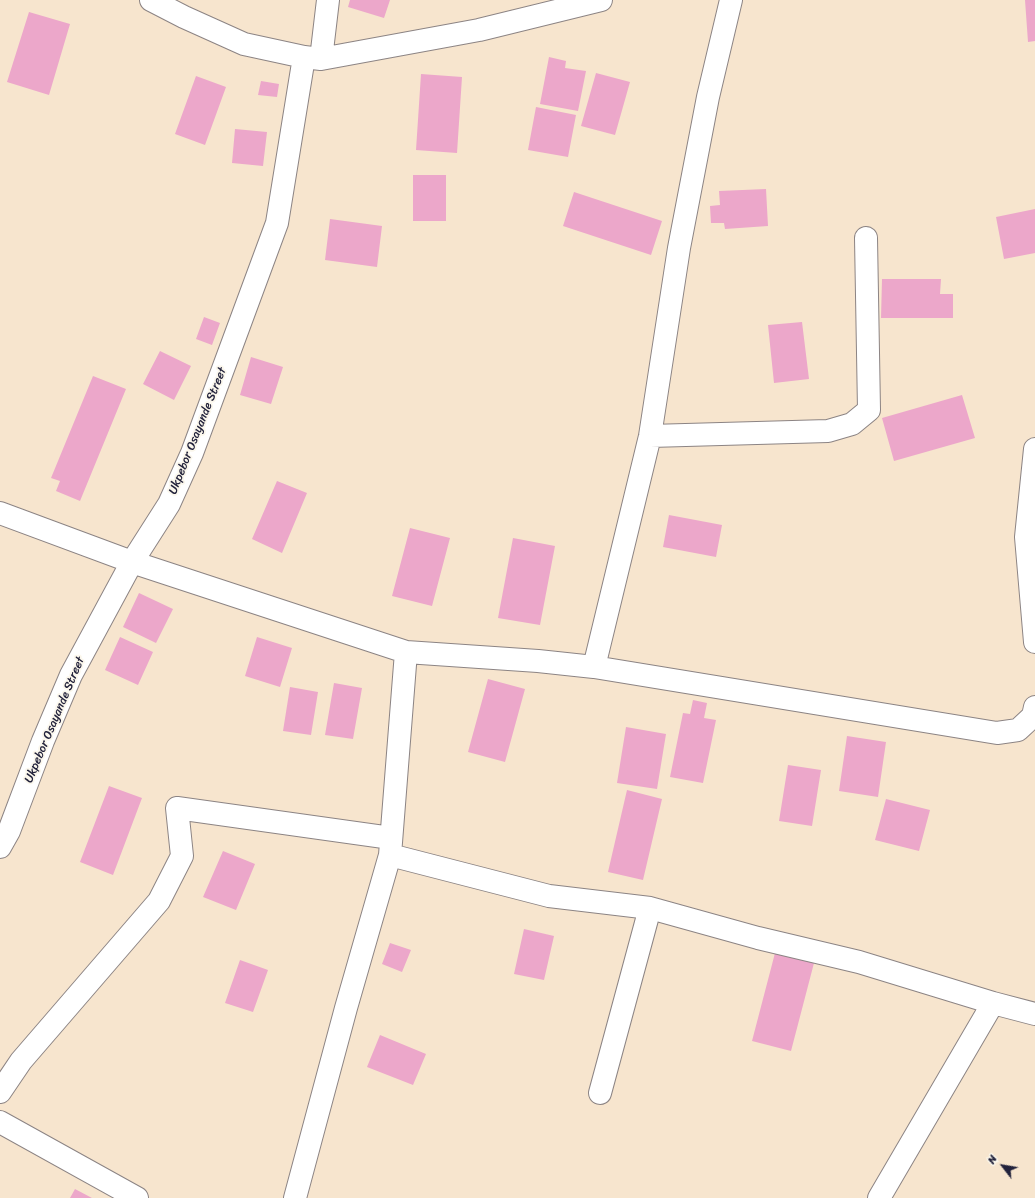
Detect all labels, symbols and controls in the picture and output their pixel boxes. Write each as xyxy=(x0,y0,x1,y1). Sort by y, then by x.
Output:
street label: Ukpebor Osayande Street xyxy=(166,365,230,497)
street label: Ukpebor Osayande Street xyxy=(22,655,88,785)
north arrow xyxy=(983,1146,1023,1186)
text: N xyxy=(982,1151,1002,1168)

